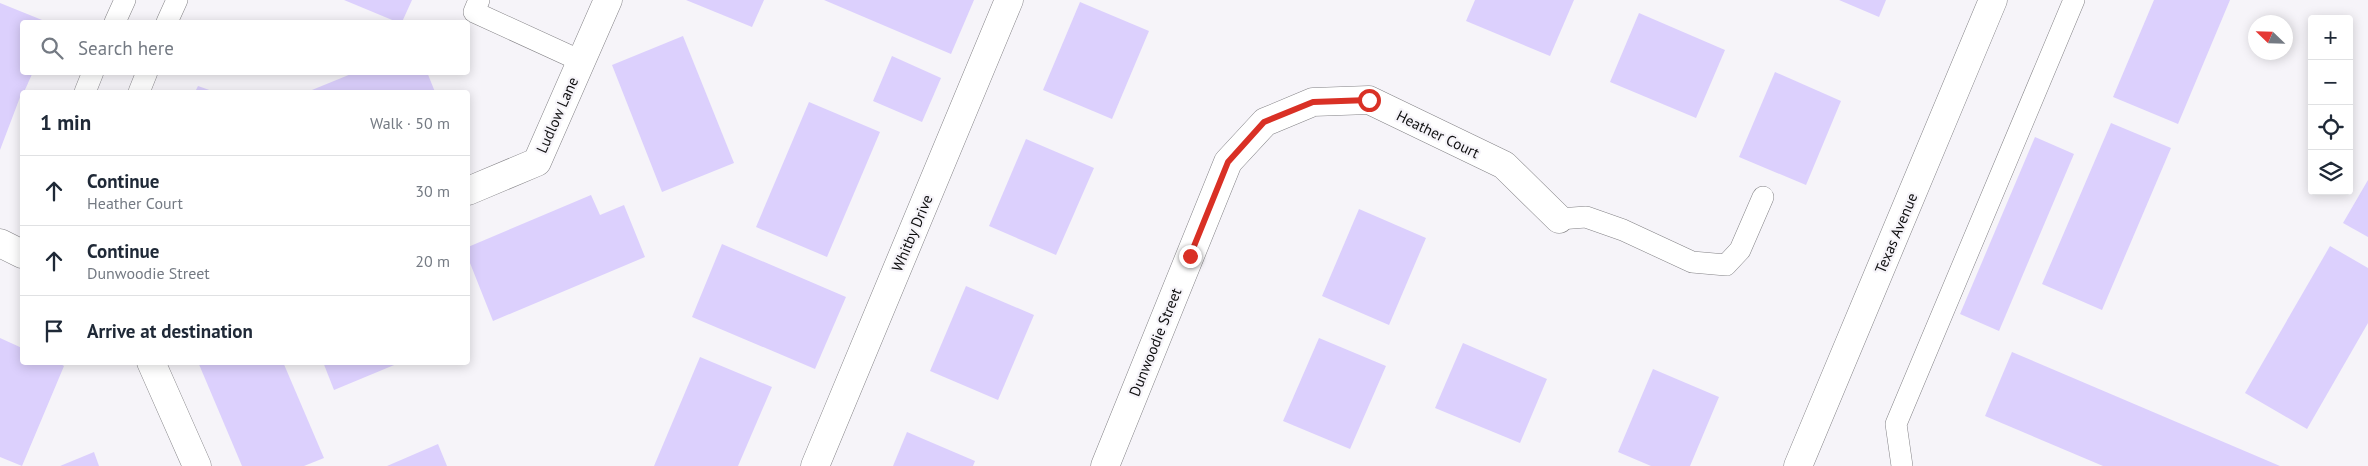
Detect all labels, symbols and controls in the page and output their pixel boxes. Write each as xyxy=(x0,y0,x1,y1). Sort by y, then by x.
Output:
north arrow xyxy=(2248,15,2293,60)
map controls xyxy=(2308,15,2353,195)
button: + xyxy=(2308,15,2353,60)
search box xyxy=(20,20,470,75)
icon: search xyxy=(38,34,66,62)
text: Search here xyxy=(78,36,174,60)
button: − xyxy=(2308,60,2353,105)
street label: Ludlow Lane xyxy=(532,74,582,156)
route start xyxy=(1358,89,1381,112)
button: locate xyxy=(2308,105,2353,150)
street label: Heather Court xyxy=(1393,106,1483,162)
text: 1 min xyxy=(40,109,91,136)
text: Walk · 50 m xyxy=(370,113,450,133)
button: layers xyxy=(2308,150,2353,195)
text: Continue xyxy=(87,169,159,193)
icon: ahead xyxy=(40,177,68,205)
text: 30 m xyxy=(415,181,450,201)
street label: Texas Avenue xyxy=(1871,190,1921,276)
street label: Whitby Drive xyxy=(887,192,937,274)
text: Heather Court xyxy=(87,193,183,213)
text: Continue xyxy=(87,239,159,263)
route end xyxy=(1179,245,1202,268)
icon: ahead xyxy=(40,247,68,275)
text: 20 m xyxy=(415,251,450,271)
text: Dunwoodie Street xyxy=(87,263,210,283)
street label: Dunwoodie Street xyxy=(1125,285,1185,399)
icon: arrive xyxy=(40,317,68,345)
text: Arrive at destination xyxy=(87,319,253,343)

